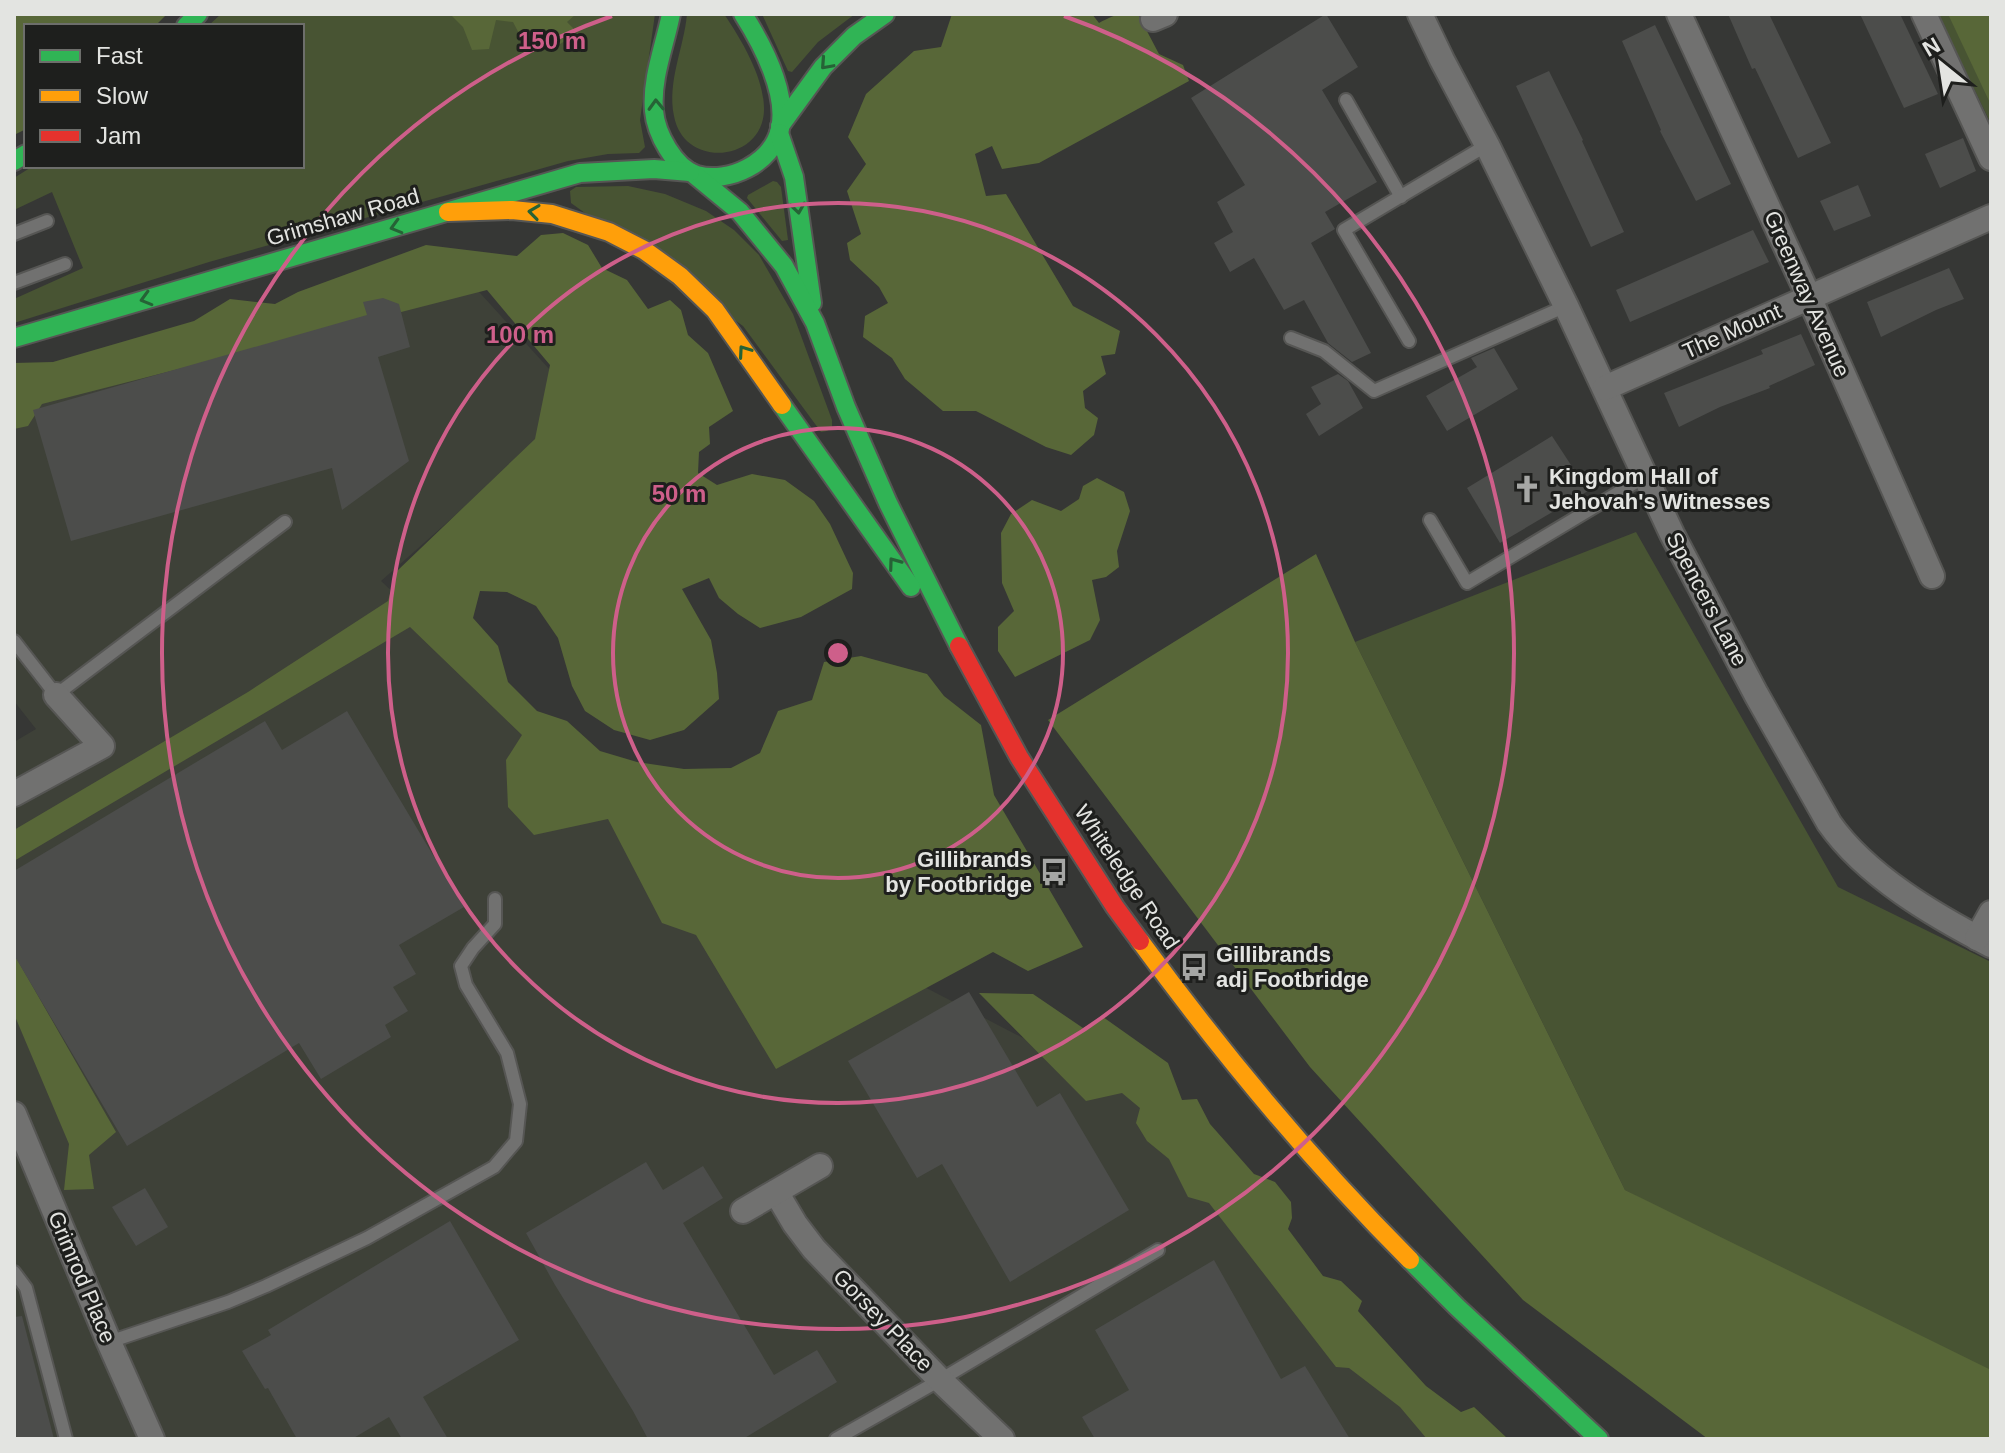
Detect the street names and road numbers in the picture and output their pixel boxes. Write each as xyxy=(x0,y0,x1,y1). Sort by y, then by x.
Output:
street label: Grimshaw Road xyxy=(264,183,422,251)
street label: Greenway Avenue xyxy=(1759,207,1855,381)
street label: The Mount xyxy=(1679,298,1785,364)
street label: Spencers Lane xyxy=(1661,528,1753,670)
street label: Whiteledge Road xyxy=(1069,800,1185,954)
street label: Grimrod Place xyxy=(43,1207,121,1347)
street label: Gorsey Place xyxy=(828,1264,938,1376)

